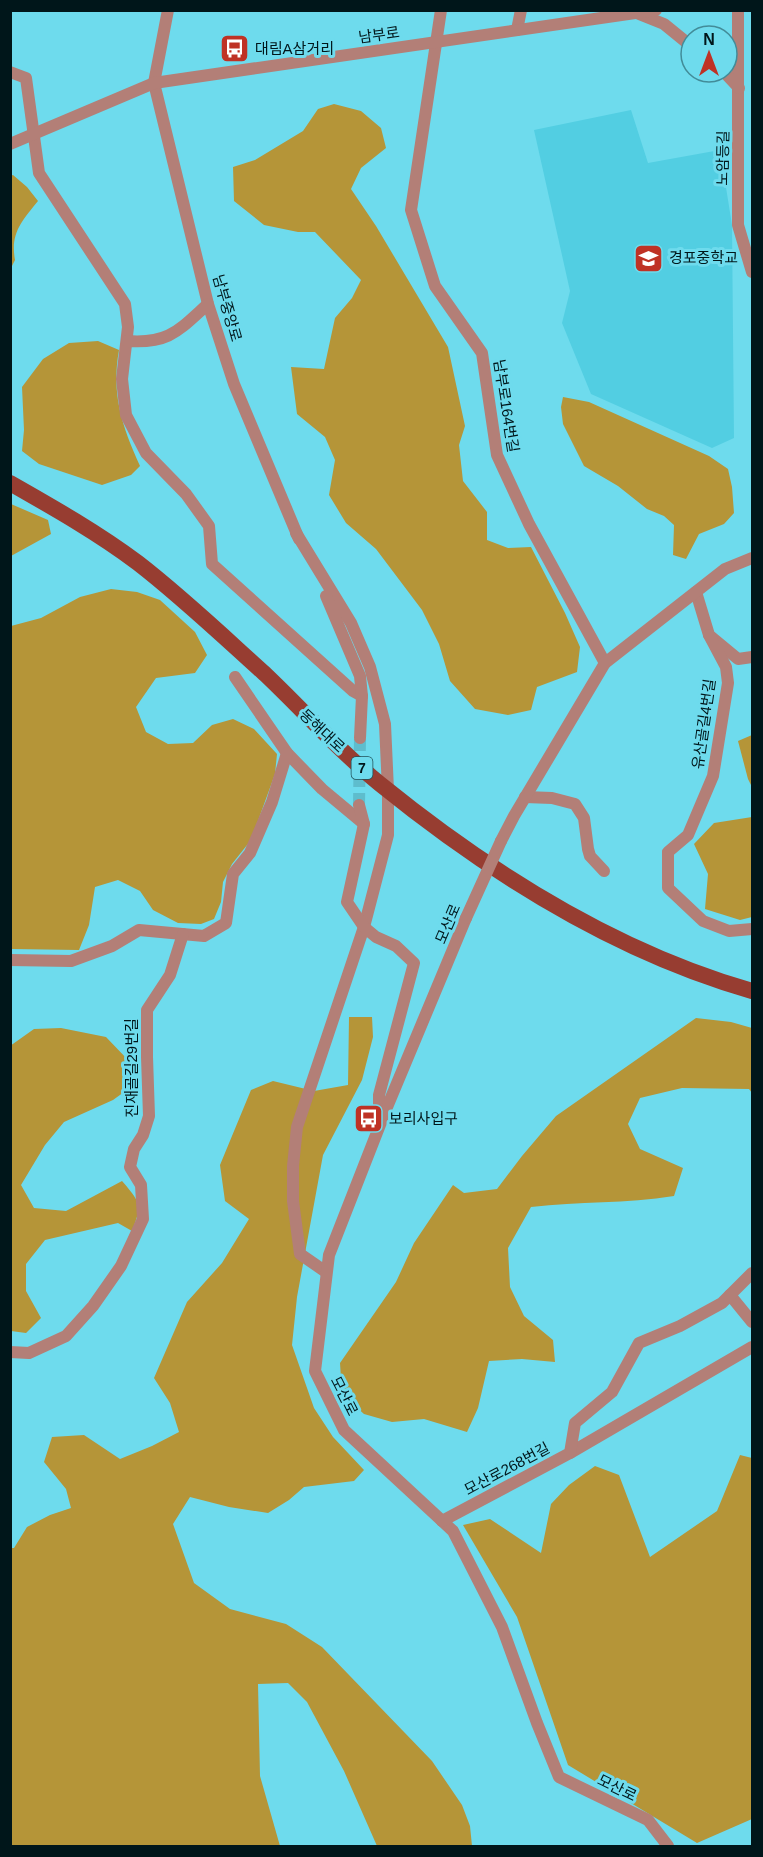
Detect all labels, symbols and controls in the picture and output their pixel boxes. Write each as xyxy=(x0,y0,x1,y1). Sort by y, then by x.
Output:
street label: 남부로 xyxy=(357,23,401,46)
north arrow xyxy=(679,24,739,84)
text: N xyxy=(703,31,715,48)
bus stop icon: 대림A삼거리 xyxy=(218,33,250,65)
place label: 대림A삼거리 xyxy=(255,40,334,57)
street label: 노암등길 xyxy=(714,130,731,186)
school or university icon: 경포중학교 xyxy=(632,242,664,274)
place label: 경포중학교 xyxy=(669,249,738,266)
street label: 남부중앙로 xyxy=(210,272,245,343)
street label: 남부로164번길 xyxy=(491,358,522,454)
street label: 유산골길4번길 xyxy=(689,678,718,770)
street label: 동해대로 xyxy=(296,706,348,756)
road number: 7 xyxy=(352,757,372,779)
street label: 모산로 xyxy=(432,901,463,946)
street label: 진재골길29번길 xyxy=(123,1018,140,1118)
bus stop icon: 보리사입구 xyxy=(352,1103,384,1135)
place label: 보리사입구 xyxy=(389,1110,458,1127)
street label: 모산로 xyxy=(327,1373,361,1418)
street label: 모산로268번길 xyxy=(461,1439,552,1498)
street label: 모산로 xyxy=(595,1771,640,1804)

